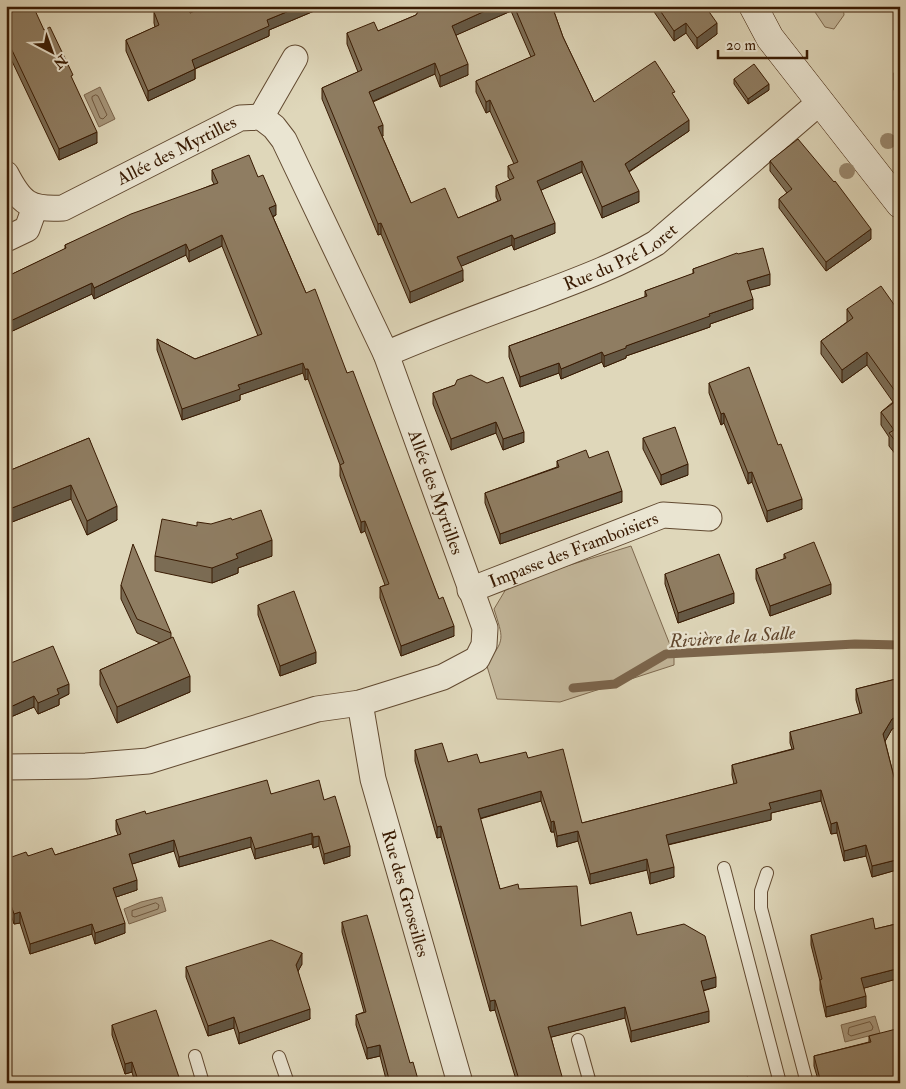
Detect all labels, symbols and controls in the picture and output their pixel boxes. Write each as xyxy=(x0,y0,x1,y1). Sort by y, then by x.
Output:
north arrow xyxy=(28,28,78,78)
scale bar xyxy=(718,28,807,60)
text: 20 m xyxy=(726,36,756,55)
text: N xyxy=(50,50,71,72)
street label: Allée des Myrtilles xyxy=(112,111,240,191)
street label: Rue du Pré Loret xyxy=(560,219,683,296)
street label: Allée des Myrtilles xyxy=(402,426,469,558)
street label: Impasse des Framboisiers xyxy=(486,507,662,594)
water label: Rivière de la Salle xyxy=(667,621,797,653)
street label: Rue des Groseilles xyxy=(376,827,434,960)

